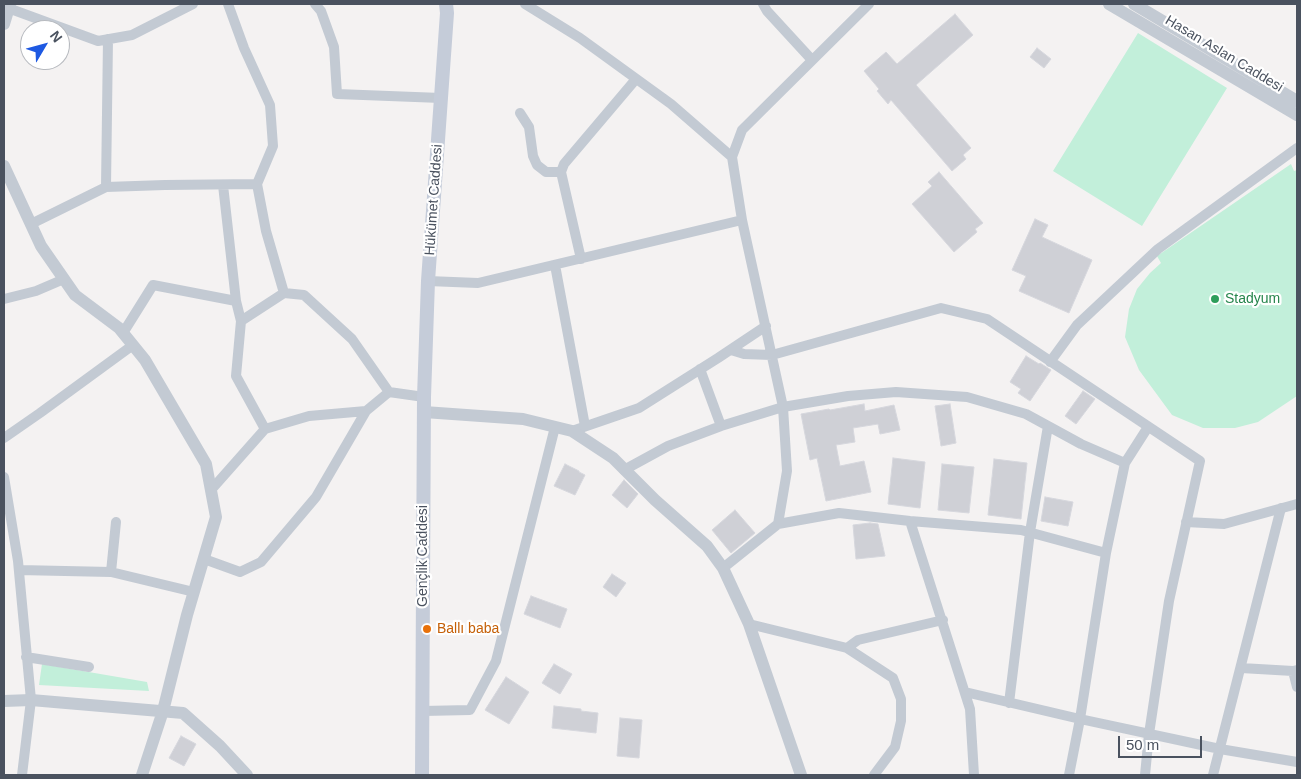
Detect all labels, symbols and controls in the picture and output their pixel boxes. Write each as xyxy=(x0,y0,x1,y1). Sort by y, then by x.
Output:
street label: Hasan Aslan Caddesi xyxy=(1162,12,1286,96)
north arrow xyxy=(20,20,70,70)
text: N xyxy=(47,28,66,45)
street label: Hükümet Caddesi xyxy=(422,144,446,256)
place label: Stadyum xyxy=(1225,291,1280,307)
marker: Stadyum xyxy=(1209,293,1221,305)
street label: Gençlik Caddesi xyxy=(415,505,431,607)
place label: Ballı baba xyxy=(437,621,499,637)
marker: Ballı baba xyxy=(421,623,433,635)
scale bar xyxy=(1121,726,1205,758)
text: 50 m xyxy=(1126,736,1159,753)

